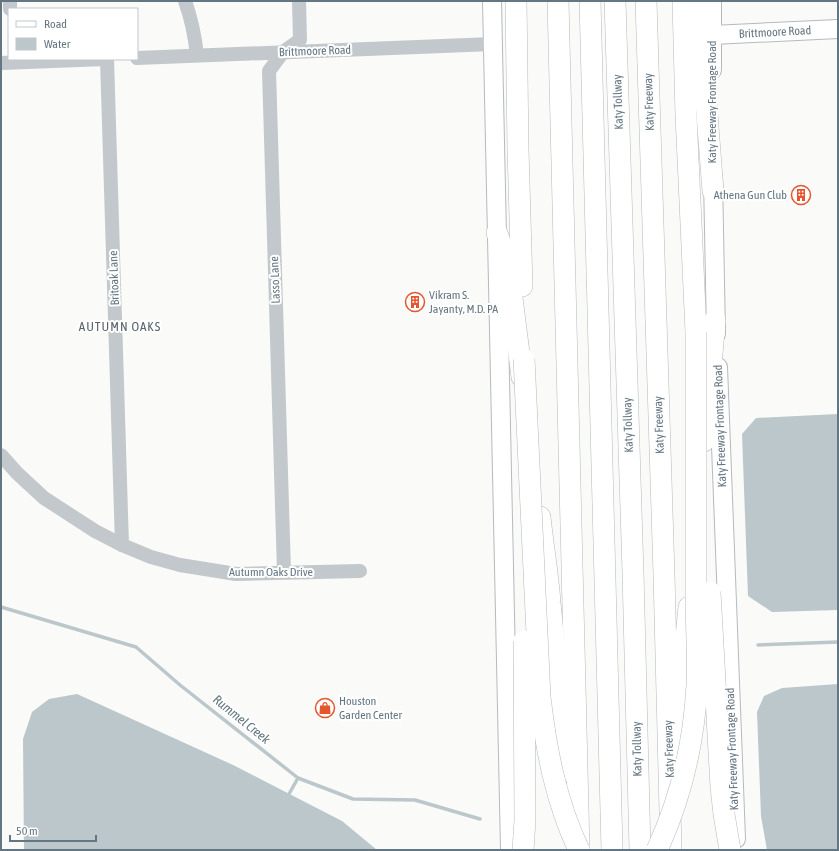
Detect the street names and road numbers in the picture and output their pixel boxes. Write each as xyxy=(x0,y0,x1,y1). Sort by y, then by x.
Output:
street label: Brittmoore Road xyxy=(738,23,812,41)
street label: Katy Freeway Frontage Road xyxy=(705,41,719,163)
street label: Brittmoore Road xyxy=(279,43,351,59)
street label: Katy Freeway xyxy=(641,73,657,131)
street label: Katy Tollway xyxy=(610,74,626,130)
street label: Britoak Lane xyxy=(106,250,122,306)
street label: Lasso Lane xyxy=(267,256,283,304)
street label: Katy Freeway Frontage Road xyxy=(711,364,729,488)
street label: Katy Freeway xyxy=(651,396,667,454)
street label: Katy Tollway xyxy=(620,397,636,453)
street label: Autumn Oaks Drive xyxy=(229,565,313,579)
street label: Katy Freeway Frontage Road xyxy=(723,687,741,811)
street label: Katy Freeway xyxy=(661,720,677,778)
street label: Katy Tollway xyxy=(630,721,644,777)

